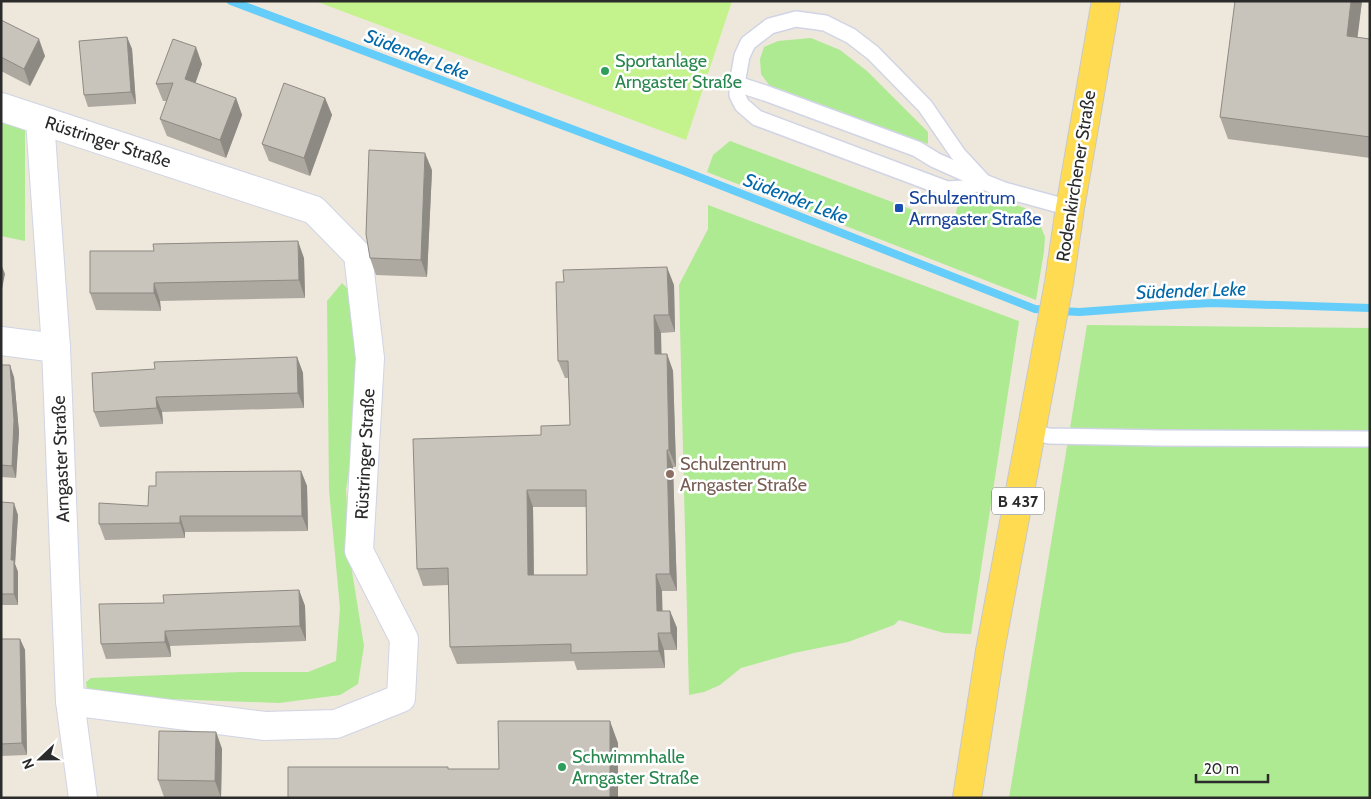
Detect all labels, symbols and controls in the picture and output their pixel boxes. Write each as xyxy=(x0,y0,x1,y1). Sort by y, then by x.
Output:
water label: Südender Leke xyxy=(361,24,473,85)
place label: Sportanlage Arngaster Straße xyxy=(615,50,742,93)
marker: Sportanlage Arngaster Straße xyxy=(599,65,611,77)
street label: Rodenkirchener Straße xyxy=(1052,89,1100,263)
street label: Rüstringer Straße xyxy=(42,111,174,173)
water label: Südender Leke xyxy=(740,168,852,229)
place label: Schulzentrum Arrngaster Straße xyxy=(909,187,1042,230)
marker: Schulzentrum Arrngaster Straße xyxy=(893,202,905,214)
water label: Südender Leke xyxy=(1136,277,1247,304)
street label: Rüstringer Straße xyxy=(351,388,379,520)
street label: Arngaster Straße xyxy=(48,395,74,523)
place label: Schulzentrum Arngaster Straße xyxy=(680,453,807,496)
marker: Schulzentrum Arngaster Straße xyxy=(664,468,676,480)
road number: B 437 xyxy=(992,488,1044,514)
north arrow xyxy=(15,734,65,784)
place label: Schwimmhalle Arngaster Straße xyxy=(572,746,699,789)
scale bar xyxy=(1196,752,1268,784)
text: N xyxy=(18,756,38,772)
text: 20 m xyxy=(1204,760,1239,778)
marker: Schwimmhalle Arngaster Straße xyxy=(556,761,568,773)

